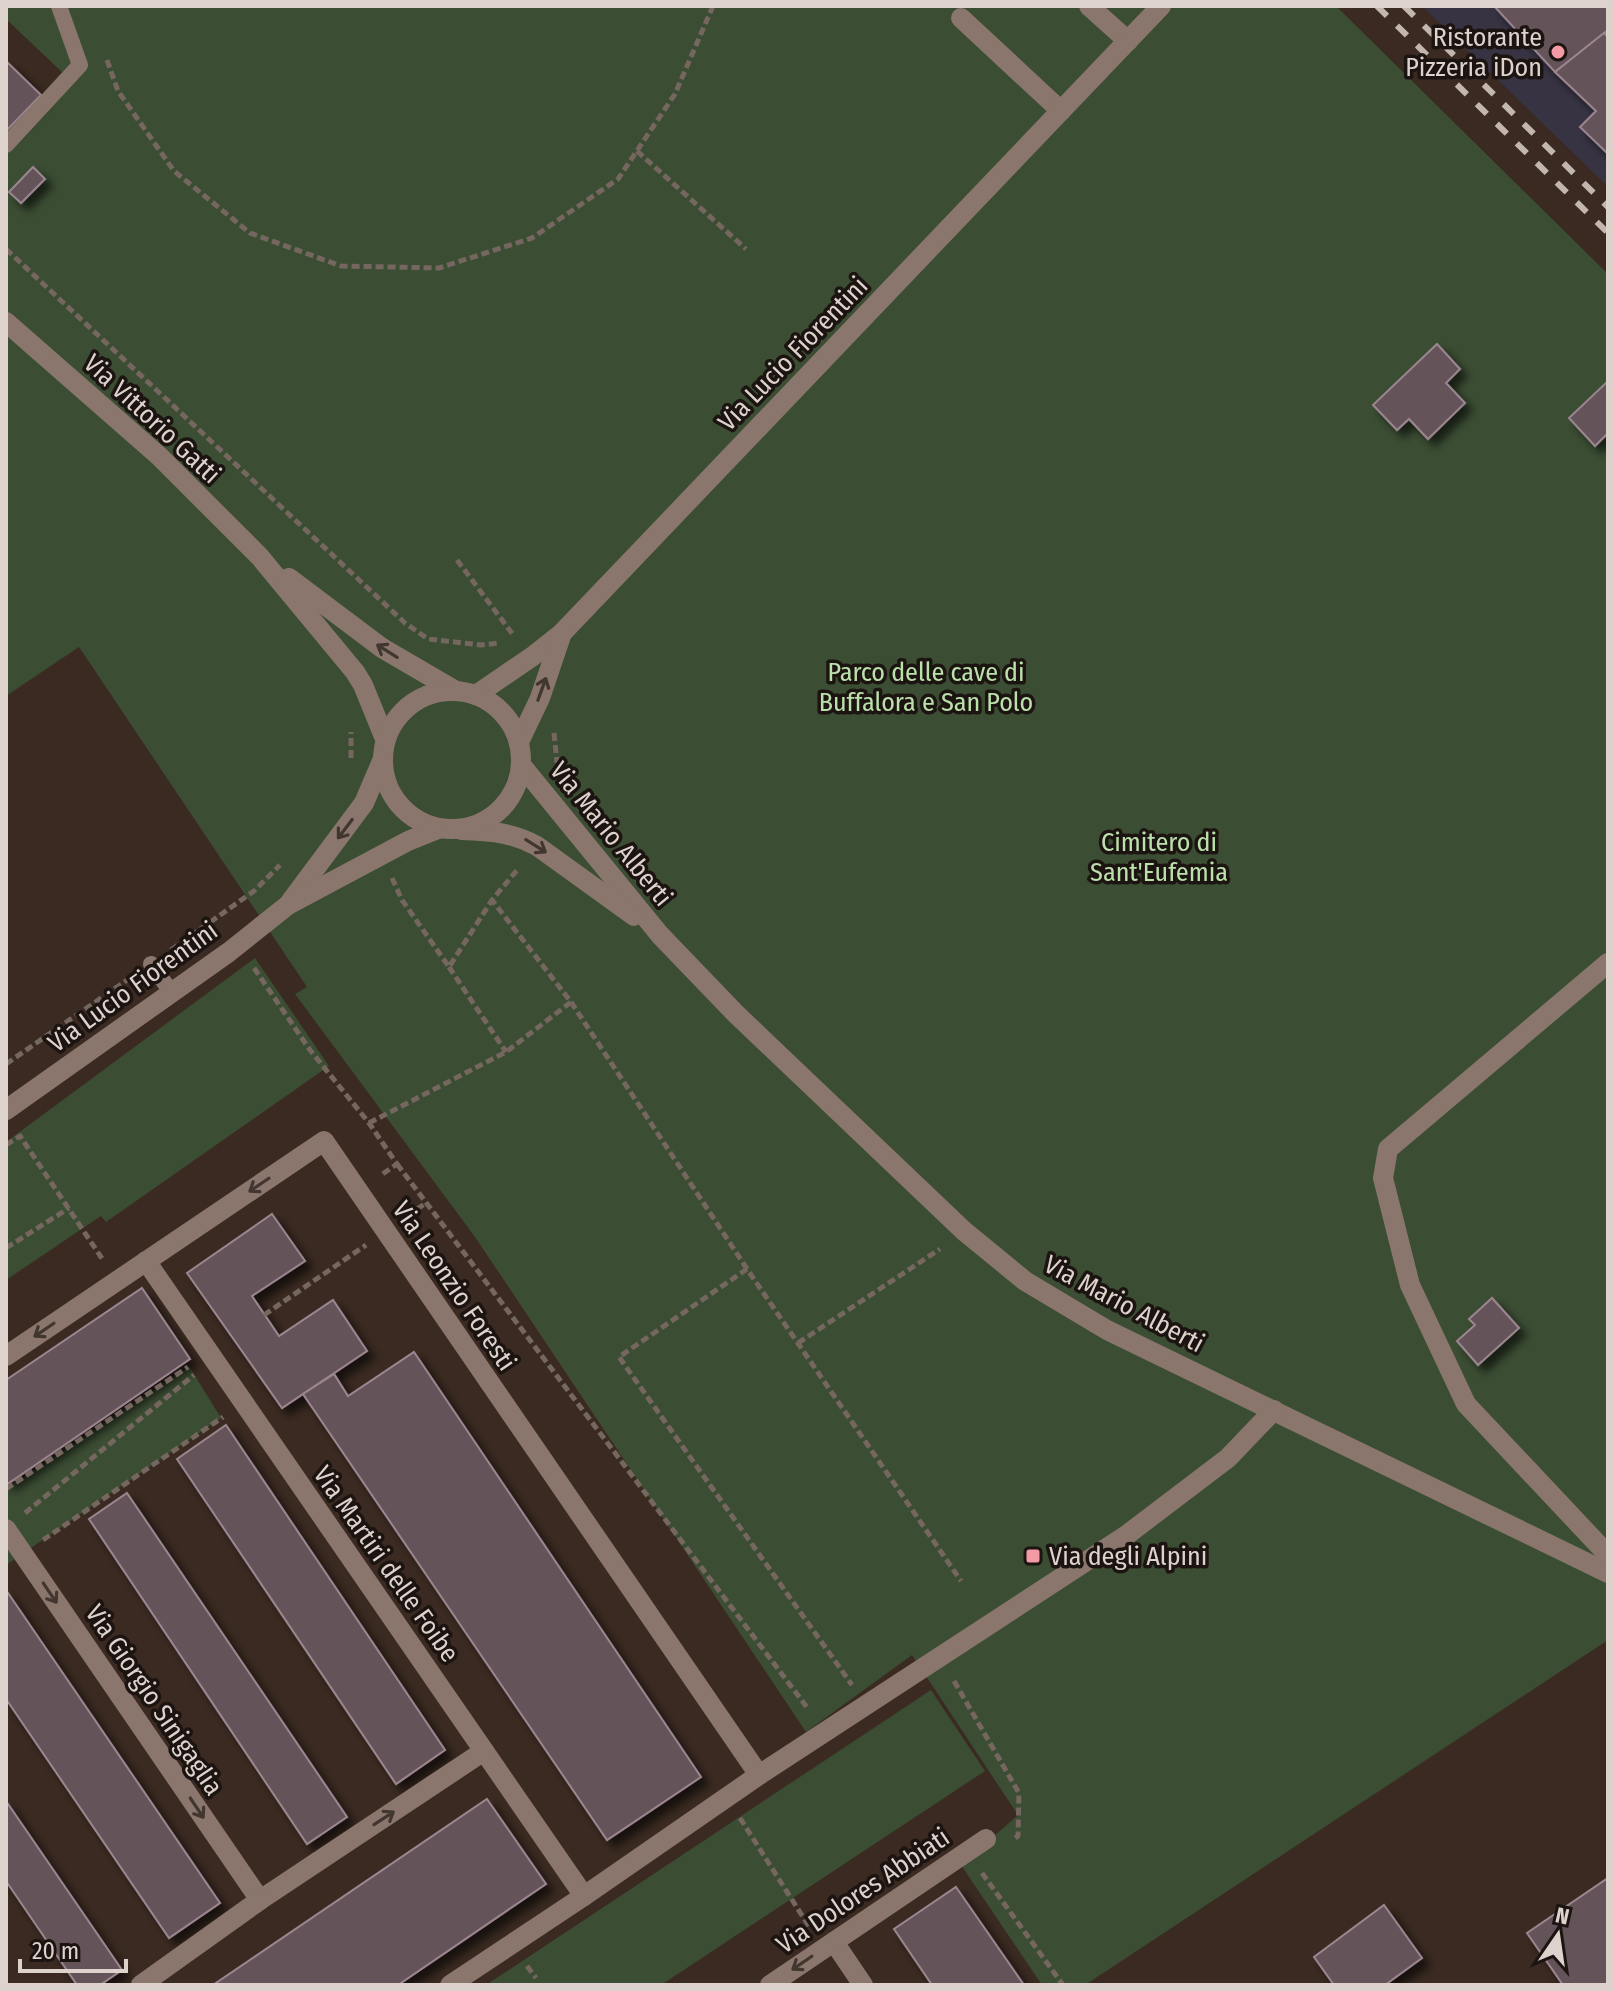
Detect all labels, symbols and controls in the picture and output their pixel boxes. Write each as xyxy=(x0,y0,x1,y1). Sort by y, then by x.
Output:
place label: Ristorante Pizzeria iDon xyxy=(1405,22,1542,83)
marker: Ristorante Pizzeria iDon xyxy=(1549,43,1567,61)
street label: Via Lucio Fiorentini xyxy=(712,271,874,437)
street label: Via Vittorio Gatti xyxy=(77,348,227,490)
one-way arrow xyxy=(376,642,398,659)
park label: Parco delle cave di Buffalora e San Polo xyxy=(819,657,1033,718)
one-way arrow xyxy=(536,676,551,701)
street label: Via Mario Alberti xyxy=(543,756,679,912)
one-way arrow xyxy=(336,818,353,839)
park label: Cimitero di Sant'Eufemia xyxy=(1090,827,1228,888)
one-way arrow xyxy=(524,839,547,855)
street label: Via Lucio Fiorentini xyxy=(42,915,224,1059)
one-way arrow xyxy=(248,1177,271,1193)
street label: Via Leonzio Foresti xyxy=(386,1195,522,1377)
street label: Via Mario Alberti xyxy=(1039,1249,1209,1359)
one-way arrow xyxy=(33,1322,55,1339)
street label: Via Martiri delle Foibe xyxy=(307,1460,465,1668)
place label: Via degli Alpini xyxy=(1049,1541,1207,1572)
marker: Via degli Alpini xyxy=(1024,1547,1042,1565)
one-way arrow xyxy=(42,1582,58,1604)
street label: Via Giorgio Sinigaglia xyxy=(79,1599,229,1801)
one-way arrow xyxy=(189,1796,205,1818)
one-way arrow xyxy=(372,1810,394,1826)
street label: Via Dolores Abbiati xyxy=(771,1822,955,1960)
north arrow xyxy=(1518,1895,1598,1975)
text: N xyxy=(1553,1901,1572,1931)
scale bar xyxy=(20,1923,126,1973)
text: 20 m xyxy=(32,1937,79,1965)
one-way arrow xyxy=(791,1956,814,1972)

